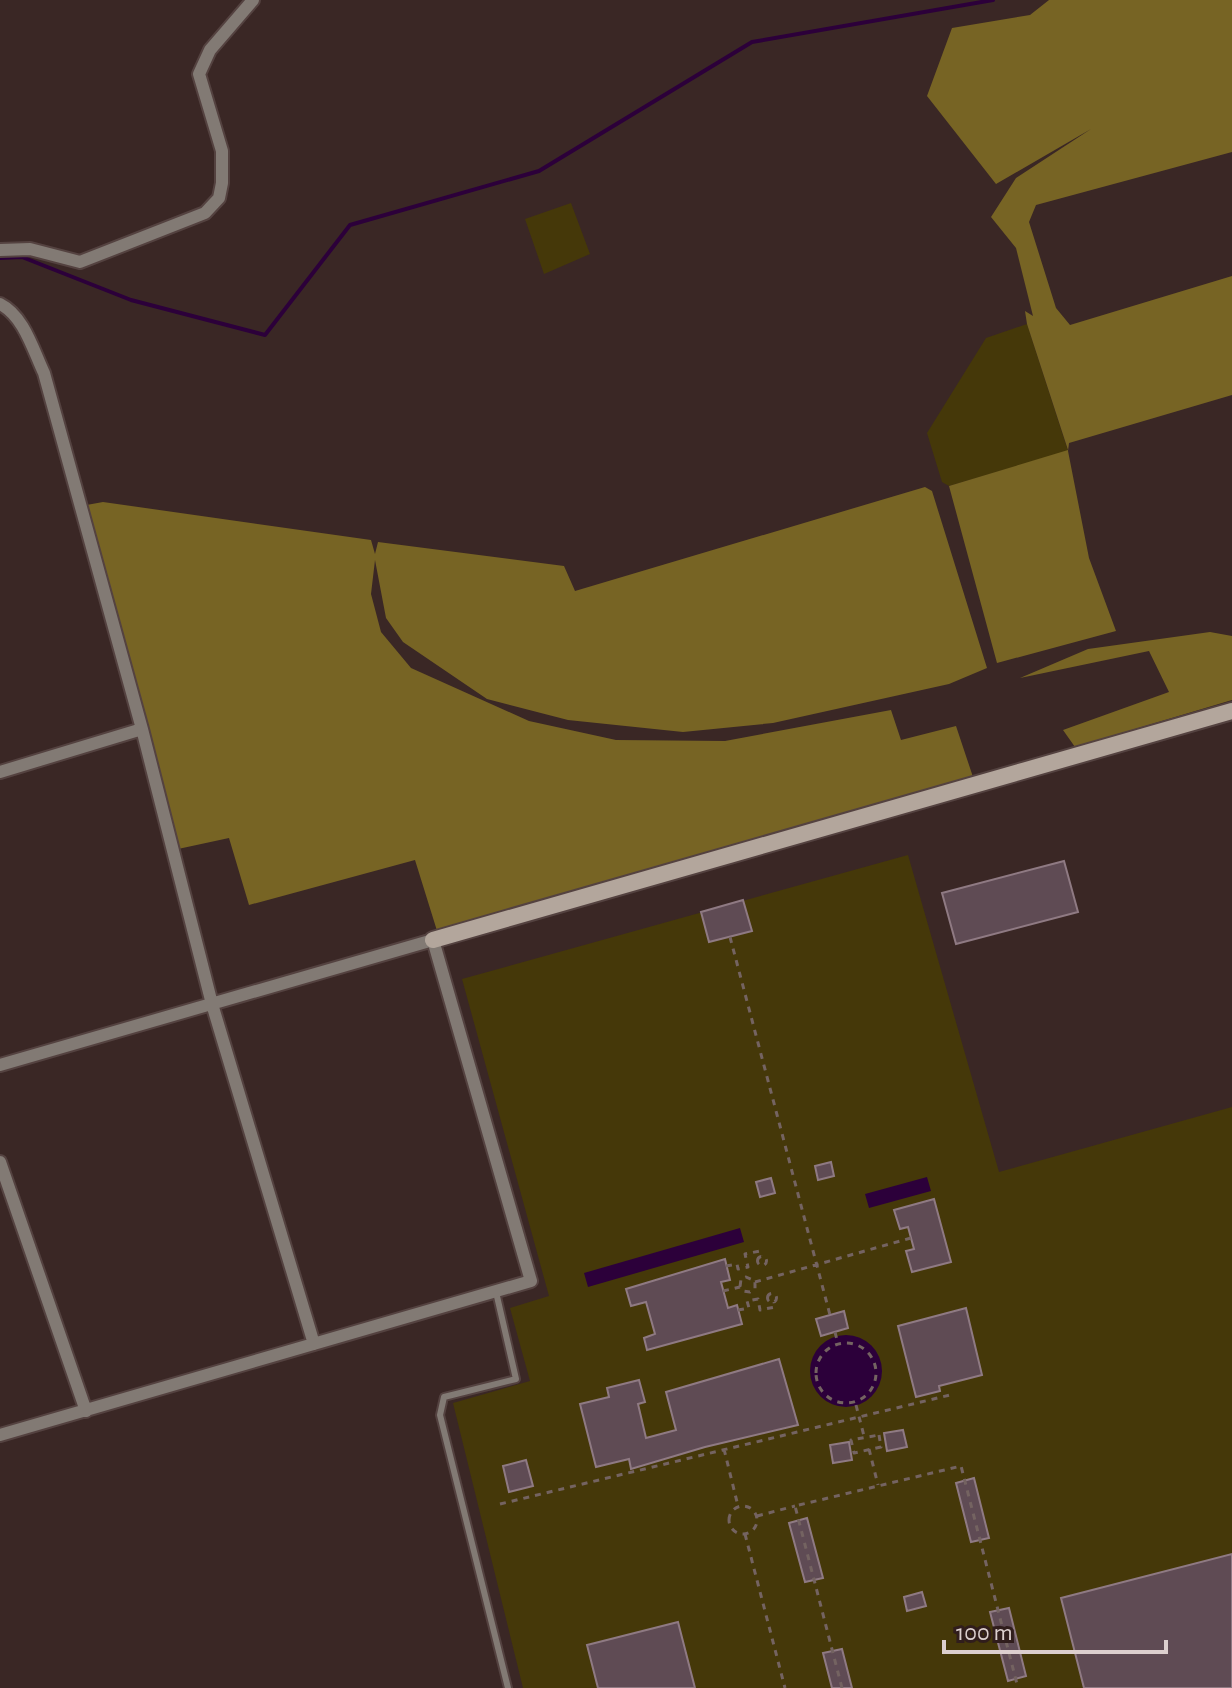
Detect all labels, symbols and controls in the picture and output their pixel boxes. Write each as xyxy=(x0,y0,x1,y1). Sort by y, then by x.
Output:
scale bar xyxy=(944,1604,1166,1654)
text: 100 m xyxy=(956,1621,1013,1645)

